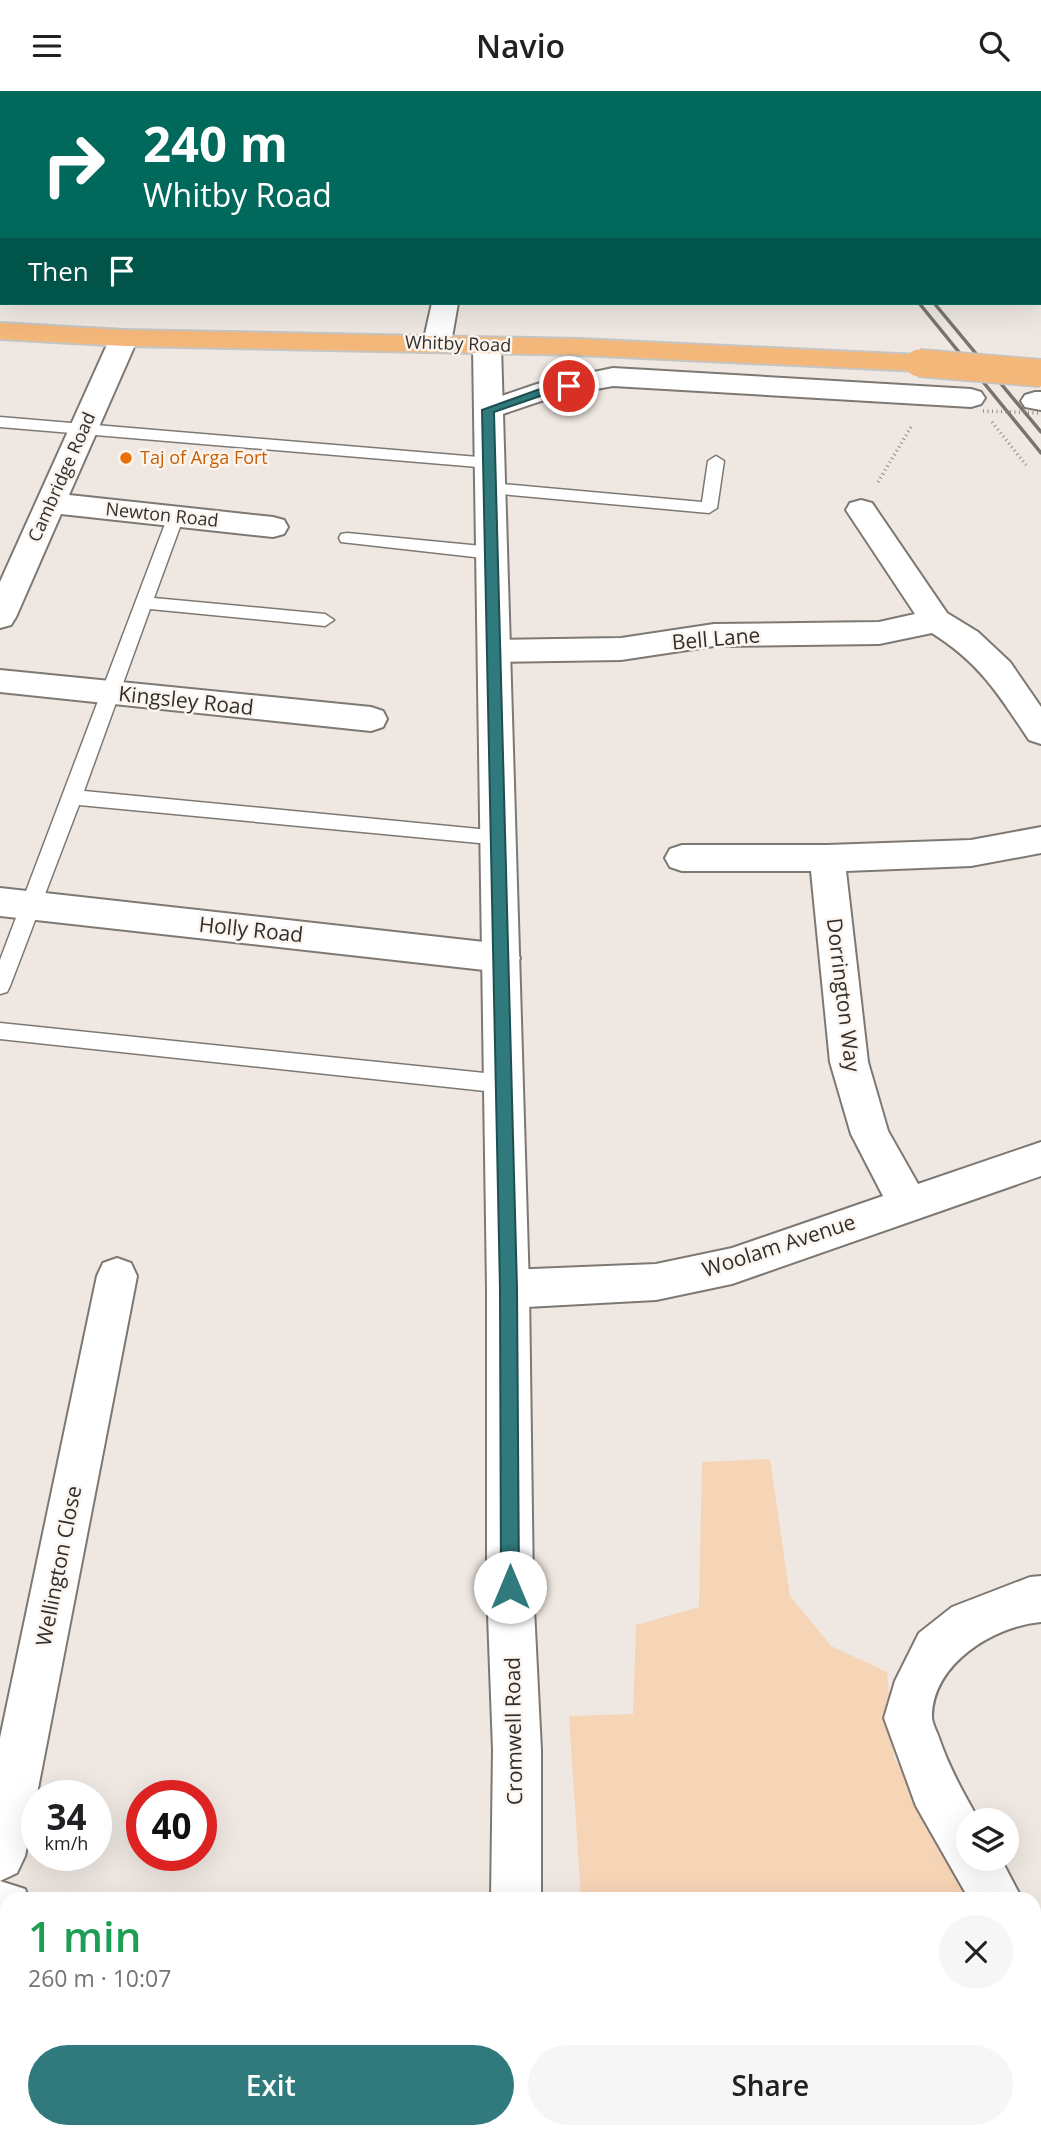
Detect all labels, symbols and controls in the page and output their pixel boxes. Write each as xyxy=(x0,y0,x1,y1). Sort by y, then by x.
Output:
text: Navio xyxy=(476,24,565,67)
icon: menu xyxy=(28,27,66,65)
icon: search xyxy=(975,27,1013,65)
text: 240 m xyxy=(143,110,288,176)
icon: right xyxy=(28,119,119,210)
text: Whitby Road xyxy=(143,173,332,216)
icon: arrive xyxy=(103,252,141,290)
text: Then xyxy=(28,253,89,289)
street label: Whitby Road xyxy=(405,329,512,357)
pin xyxy=(539,356,599,416)
icon: arrive xyxy=(550,367,588,405)
street label: Cambridge Road xyxy=(22,408,100,545)
place label: Taj of Arga Fort xyxy=(140,445,268,469)
marker: Taj of Arga Fort xyxy=(118,450,134,466)
street label: Newton Road xyxy=(104,496,220,532)
street label: Bell Lane xyxy=(671,620,761,656)
street label: Kingsley Road xyxy=(117,679,255,721)
street label: Holly Road xyxy=(198,910,305,948)
street label: Dorrington Way xyxy=(821,916,867,1074)
street label: Woolam Avenue xyxy=(698,1207,859,1283)
street label: Wellington Close xyxy=(29,1483,87,1648)
position arrow xyxy=(473,1550,547,1624)
street label: Cromwell Road xyxy=(498,1657,528,1805)
speed limit sign: 40 xyxy=(126,1780,217,1871)
text: 34 xyxy=(46,1793,87,1840)
map controls xyxy=(956,1808,1019,1871)
button: layers xyxy=(956,1808,1019,1871)
text: km/h xyxy=(45,1831,88,1855)
text: 1 min xyxy=(28,1907,141,1964)
button: close xyxy=(939,1915,1013,1989)
text: 260 m · 10:07 xyxy=(28,1962,171,1994)
button: Exit xyxy=(28,2045,514,2125)
button: Share xyxy=(528,2045,1013,2125)

